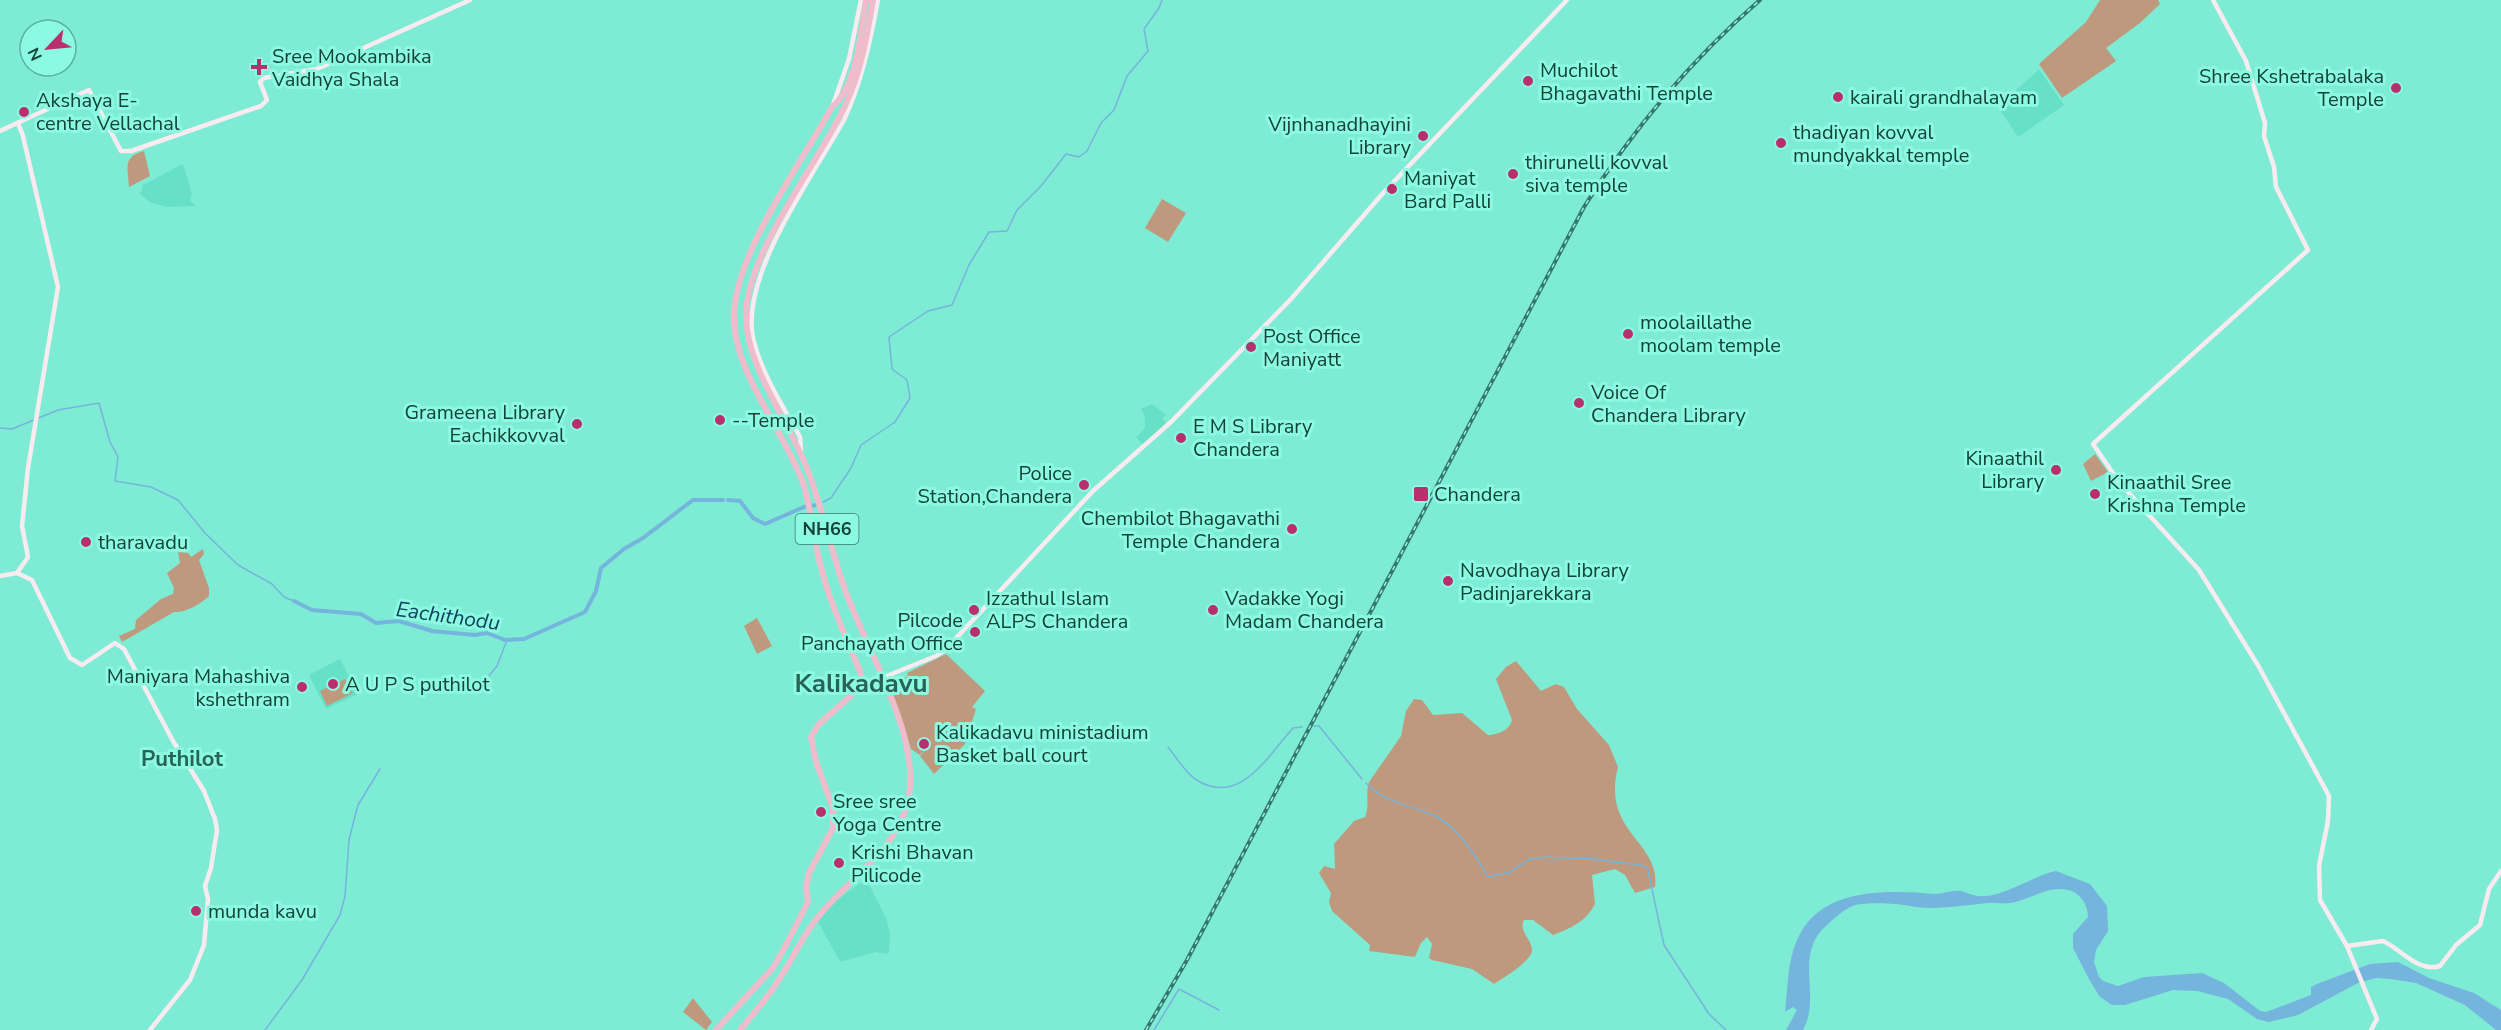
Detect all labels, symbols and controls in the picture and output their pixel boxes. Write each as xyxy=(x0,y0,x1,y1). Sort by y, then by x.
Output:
north arrow xyxy=(18,18,78,78)
place label: Sree Mookambika Vaidhya Shala xyxy=(271,43,432,93)
text: N xyxy=(23,44,48,64)
place label: Muchilot Bhagavathi Temple xyxy=(1540,57,1713,107)
marker: Sree Mookambika Vaidhya Shala xyxy=(250,58,268,76)
place label: Shree Kshetrabalaka Temple xyxy=(2199,63,2384,113)
marker: Muchilot Bhagavathi Temple xyxy=(1521,74,1535,88)
marker: Shree Kshetrabalaka Temple xyxy=(2389,81,2403,95)
place label: kairali grandhalayam xyxy=(1850,84,2037,111)
place label: Akshaya E- centre Vellachal xyxy=(36,87,180,137)
marker: kairali grandhalayam xyxy=(1831,90,1845,104)
marker: Akshaya E- centre Vellachal xyxy=(17,105,31,119)
place label: Vijnhanadhayini Library xyxy=(1267,111,1412,161)
place label: thadiyan kovval mundyakkal temple xyxy=(1793,119,1969,169)
marker: Vijnhanadhayini Library xyxy=(1416,129,1430,143)
marker: thadiyan kovval mundyakkal temple xyxy=(1774,136,1788,150)
place label: thirunelli kovval siva temple xyxy=(1525,149,1668,199)
place label: Maniyat Bard Palli xyxy=(1404,165,1491,215)
marker: thirunelli kovval siva temple xyxy=(1506,167,1520,181)
marker: Maniyat Bard Palli xyxy=(1385,182,1399,196)
place label: moolaillathe moolam temple xyxy=(1640,309,1781,359)
place label: Post Office Maniyatt xyxy=(1263,323,1361,373)
marker: moolaillathe moolam temple xyxy=(1621,327,1635,341)
marker: Post Office Maniyatt xyxy=(1244,340,1258,354)
place label: Voice Of Chandera Library xyxy=(1590,379,1746,429)
marker: Voice Of Chandera Library xyxy=(1572,396,1586,410)
place label: Grameena Library Eachikkovval xyxy=(404,399,566,449)
place label: --Temple xyxy=(732,407,814,434)
marker: --Temple xyxy=(713,413,727,427)
place label: E M S Library Chandera xyxy=(1193,413,1313,463)
marker: Grameena Library Eachikkovval xyxy=(570,417,584,431)
marker: E M S Library Chandera xyxy=(1174,431,1188,445)
place label: Kinaathil Library xyxy=(1965,445,2045,495)
place label: Police Station,Chandera xyxy=(917,460,1072,510)
marker: Kinaathil Library xyxy=(2049,463,2063,477)
place label: Kinaathil Sree Krishna Temple xyxy=(2107,469,2246,519)
marker: Police Station,Chandera xyxy=(1077,478,1091,492)
place label: Chandera xyxy=(1434,481,1521,508)
marker: Chandera xyxy=(1412,485,1430,503)
marker: Kinaathil Sree Krishna Temple xyxy=(2088,487,2102,501)
place label: Chembilot Bhagavathi Temple Chandera xyxy=(1081,505,1280,555)
road number: NH66 xyxy=(796,514,858,544)
marker: Chembilot Bhagavathi Temple Chandera xyxy=(1285,522,1299,536)
place label: tharavadu xyxy=(98,529,188,556)
marker: tharavadu xyxy=(79,535,93,549)
place label: Navodhaya Library Padinjarekkara xyxy=(1460,557,1629,607)
marker: Navodhaya Library Padinjarekkara xyxy=(1441,574,1455,588)
place label: Izzathul Islam ALPS Chandera xyxy=(986,585,1128,635)
place label: Vadakke Yogi Madam Chandera xyxy=(1224,585,1384,635)
water label: Eachithodu xyxy=(394,595,502,637)
marker: Izzathul Islam ALPS Chandera xyxy=(967,603,981,617)
marker: Vadakke Yogi Madam Chandera xyxy=(1206,603,1220,617)
place label: Pilcode Panchayath Office xyxy=(801,607,963,657)
marker: Pilcode Panchayath Office xyxy=(968,625,982,639)
place label: Maniyara Mahashiva kshethram xyxy=(107,663,290,713)
district label: Kalikadavu xyxy=(795,666,927,701)
place label: A U P S puthilot xyxy=(345,671,490,698)
marker: A U P S puthilot xyxy=(326,677,340,691)
marker: Maniyara Mahashiva kshethram xyxy=(295,680,309,694)
place label: Kalikadavu ministadium Basket ball court xyxy=(936,719,1149,769)
marker: Kalikadavu ministadium Basket ball court xyxy=(917,737,931,751)
district label: Puthilot xyxy=(141,744,223,774)
place label: Sree sree Yoga Centre xyxy=(832,788,941,838)
marker: Sree sree Yoga Centre xyxy=(814,805,828,819)
place label: Krishi Bhavan Pilicode xyxy=(851,839,974,889)
marker: Krishi Bhavan Pilicode xyxy=(832,856,846,870)
place label: munda kavu xyxy=(208,898,317,925)
marker: munda kavu xyxy=(189,904,203,918)

